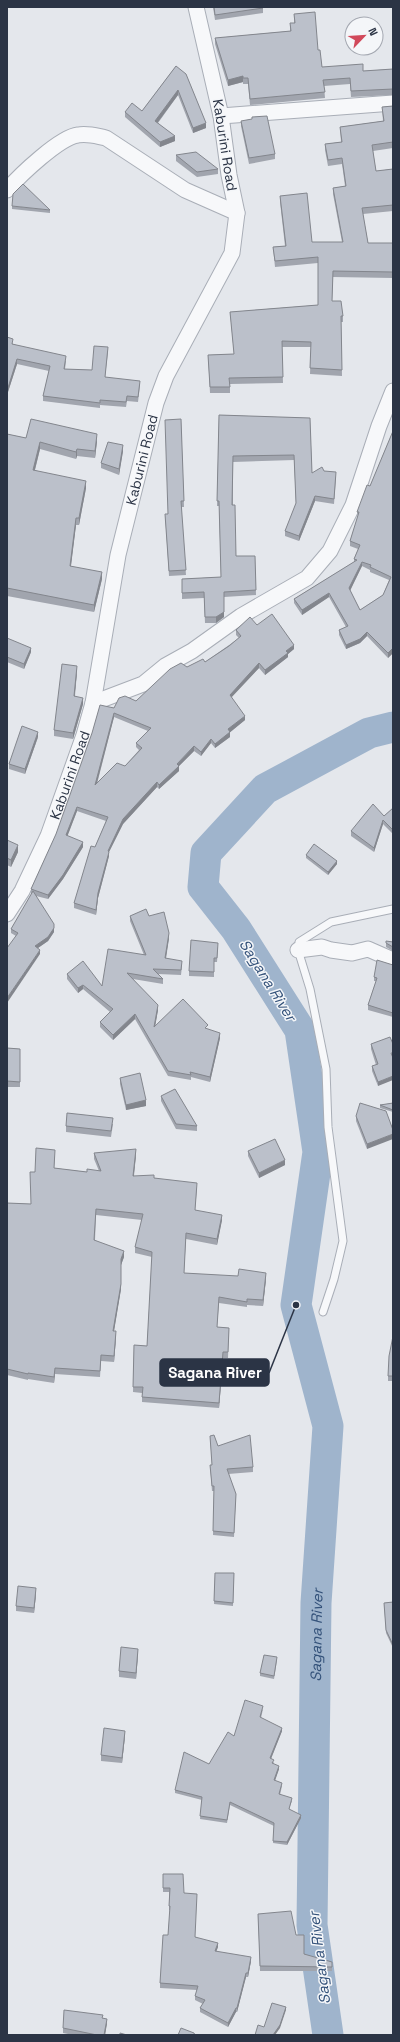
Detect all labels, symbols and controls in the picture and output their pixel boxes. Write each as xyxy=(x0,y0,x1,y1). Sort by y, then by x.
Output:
north arrow xyxy=(344,16,384,56)
text: N xyxy=(365,25,381,38)
street label: Kaburini Road xyxy=(209,98,241,192)
street label: Kaburini Road xyxy=(122,413,162,507)
street label: Kaburini Road xyxy=(46,728,94,822)
water label: Sagana River xyxy=(235,936,301,1026)
callout: Sagana River xyxy=(160,1359,269,1386)
text: Sagana River xyxy=(168,1363,262,1382)
water label: Sagana River xyxy=(306,1587,327,1682)
water label: Sagana River xyxy=(304,1909,334,2005)

